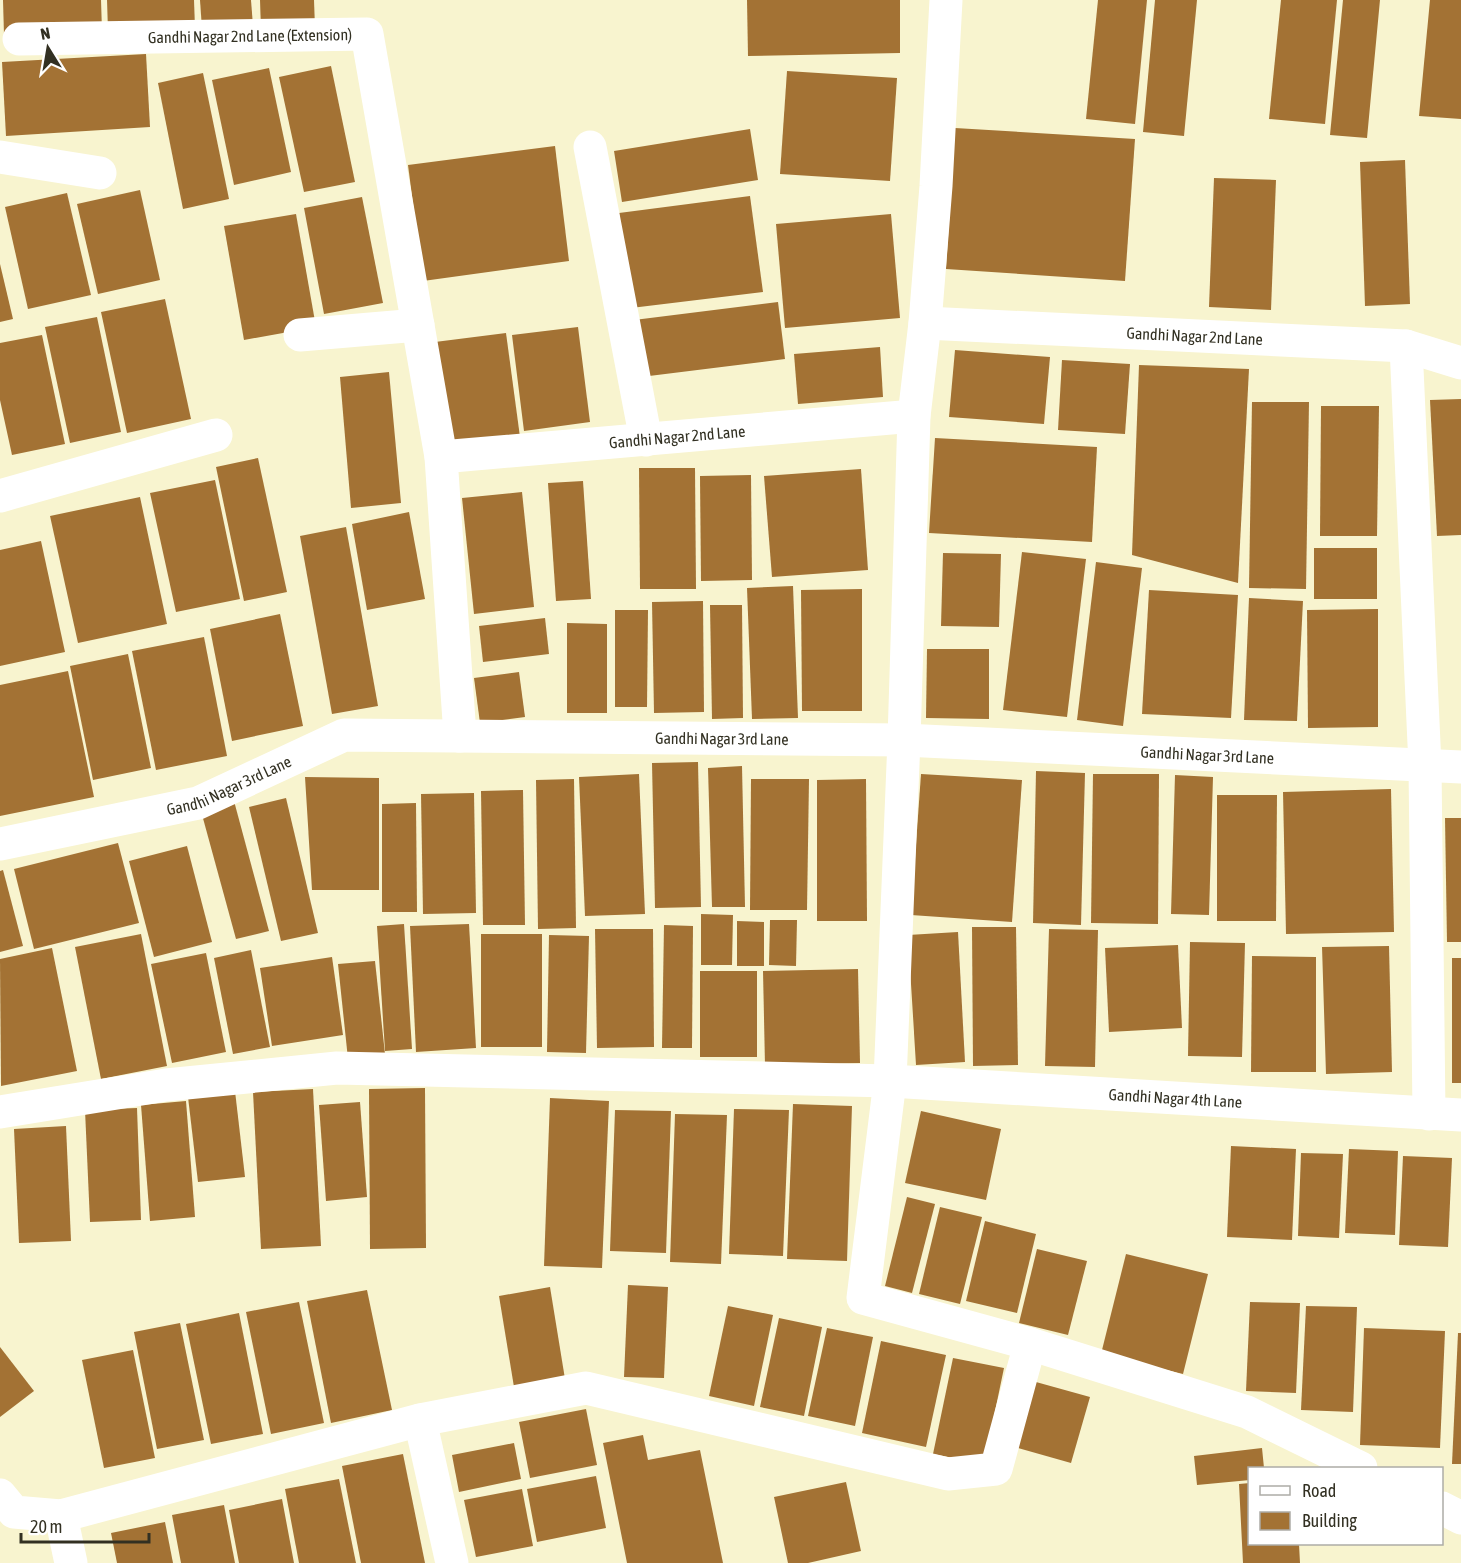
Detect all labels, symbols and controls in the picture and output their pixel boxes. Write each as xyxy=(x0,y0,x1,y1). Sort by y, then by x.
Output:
north arrow xyxy=(18,18,78,78)
text: N xyxy=(39,24,51,43)
street label: Gandhi Nagar 2nd Lane (Extension) xyxy=(148,25,352,46)
street label: Gandhi Nagar 2nd Lane xyxy=(1126,324,1263,348)
street label: Gandhi Nagar 2nd Lane xyxy=(608,422,746,451)
street label: Gandhi Nagar 3rd Lane xyxy=(655,729,789,748)
street label: Gandhi Nagar 3rd Lane xyxy=(1140,742,1275,767)
street label: Gandhi Nagar 3rd Lane xyxy=(165,752,294,818)
street label: Gandhi Nagar 4th Lane xyxy=(1108,1085,1243,1111)
legend xyxy=(1248,1467,1443,1545)
text: Road xyxy=(1302,1480,1336,1501)
scale bar xyxy=(21,1506,148,1544)
text: Building xyxy=(1302,1510,1357,1531)
text: 20 m xyxy=(30,1516,62,1537)

